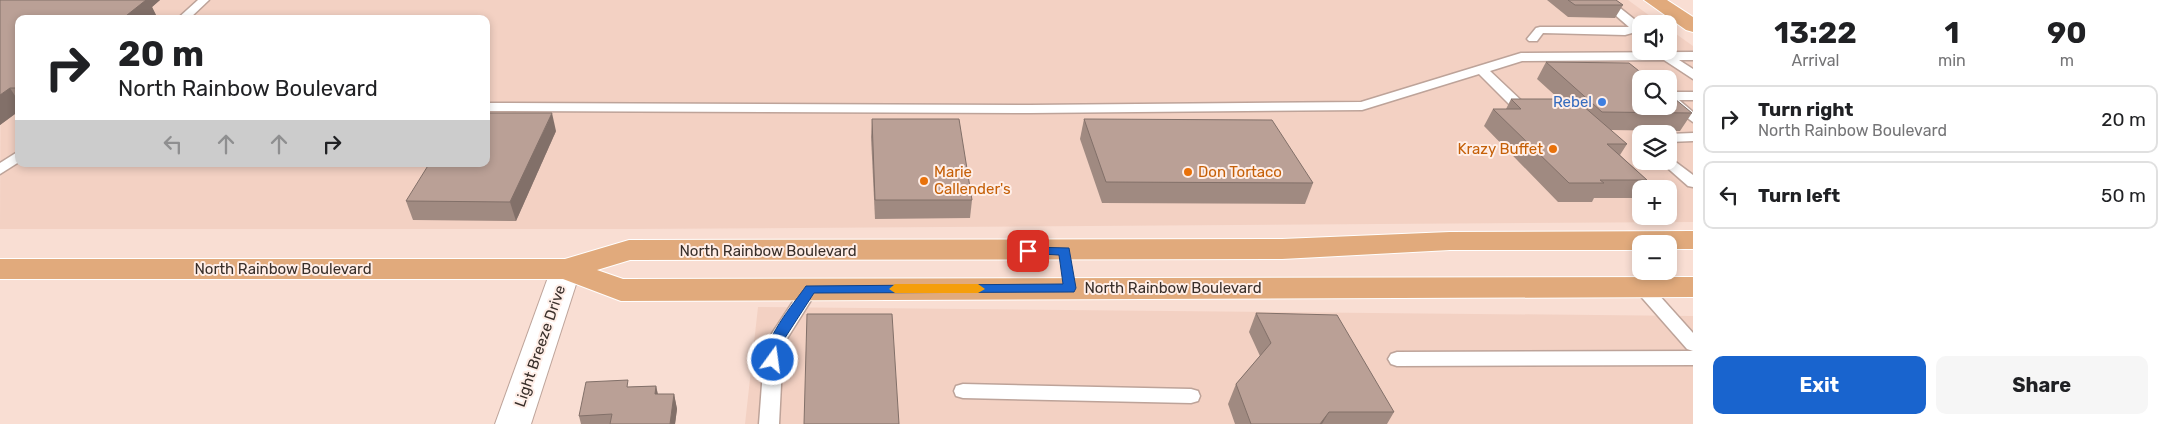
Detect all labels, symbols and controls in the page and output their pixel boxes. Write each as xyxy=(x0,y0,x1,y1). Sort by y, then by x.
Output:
map controls xyxy=(1632,15,1677,280)
button: sound xyxy=(1632,15,1677,60)
text: 13:22 xyxy=(1774,15,1857,51)
text: 1 xyxy=(1944,15,1959,51)
text: 90 xyxy=(2047,15,2087,51)
text: 20 m xyxy=(118,33,204,75)
icon: right xyxy=(35,35,100,100)
text: Arrival xyxy=(1791,51,1840,70)
text: min xyxy=(1938,51,1966,70)
text: m xyxy=(2060,51,2074,70)
button: search xyxy=(1632,70,1677,115)
text: North Rainbow Boulevard xyxy=(118,75,378,102)
place label: Rebel xyxy=(1553,93,1592,111)
marker: Rebel xyxy=(1596,96,1608,108)
text: Turn right xyxy=(1758,98,1853,121)
icon: right xyxy=(1715,105,1743,133)
text: 20 m xyxy=(2101,108,2146,131)
text: North Rainbow Boulevard xyxy=(1758,121,1947,140)
button: layers xyxy=(1632,125,1677,170)
icon: left xyxy=(159,130,187,158)
icon: ahead xyxy=(212,130,240,158)
icon: ahead xyxy=(265,130,293,158)
icon: right xyxy=(318,130,346,158)
place label: Krazy Buffet xyxy=(1457,140,1543,158)
marker: Krazy Buffet xyxy=(1547,143,1559,155)
place label: Marie Callender's xyxy=(934,163,1011,198)
place label: Don Tortaco xyxy=(1198,163,1282,181)
marker: Don Tortaco xyxy=(1182,166,1194,178)
marker: Marie Callender's xyxy=(918,175,930,187)
button: + xyxy=(1632,180,1677,225)
icon: left xyxy=(1715,181,1743,209)
text: Turn left xyxy=(1758,184,1840,207)
text: 50 m xyxy=(2101,184,2146,207)
pin xyxy=(1007,230,1049,272)
button: − xyxy=(1632,235,1677,280)
icon: arrive xyxy=(1014,237,1042,265)
street label: North Rainbow Boulevard xyxy=(679,242,857,260)
street label: North Rainbow Boulevard xyxy=(194,260,372,278)
street label: North Rainbow Boulevard xyxy=(1084,279,1262,297)
street label: Light Breeze Drive xyxy=(511,283,569,409)
position arrow xyxy=(746,333,798,385)
button: Exit xyxy=(1713,356,1926,414)
button: Share xyxy=(1936,356,2148,414)

